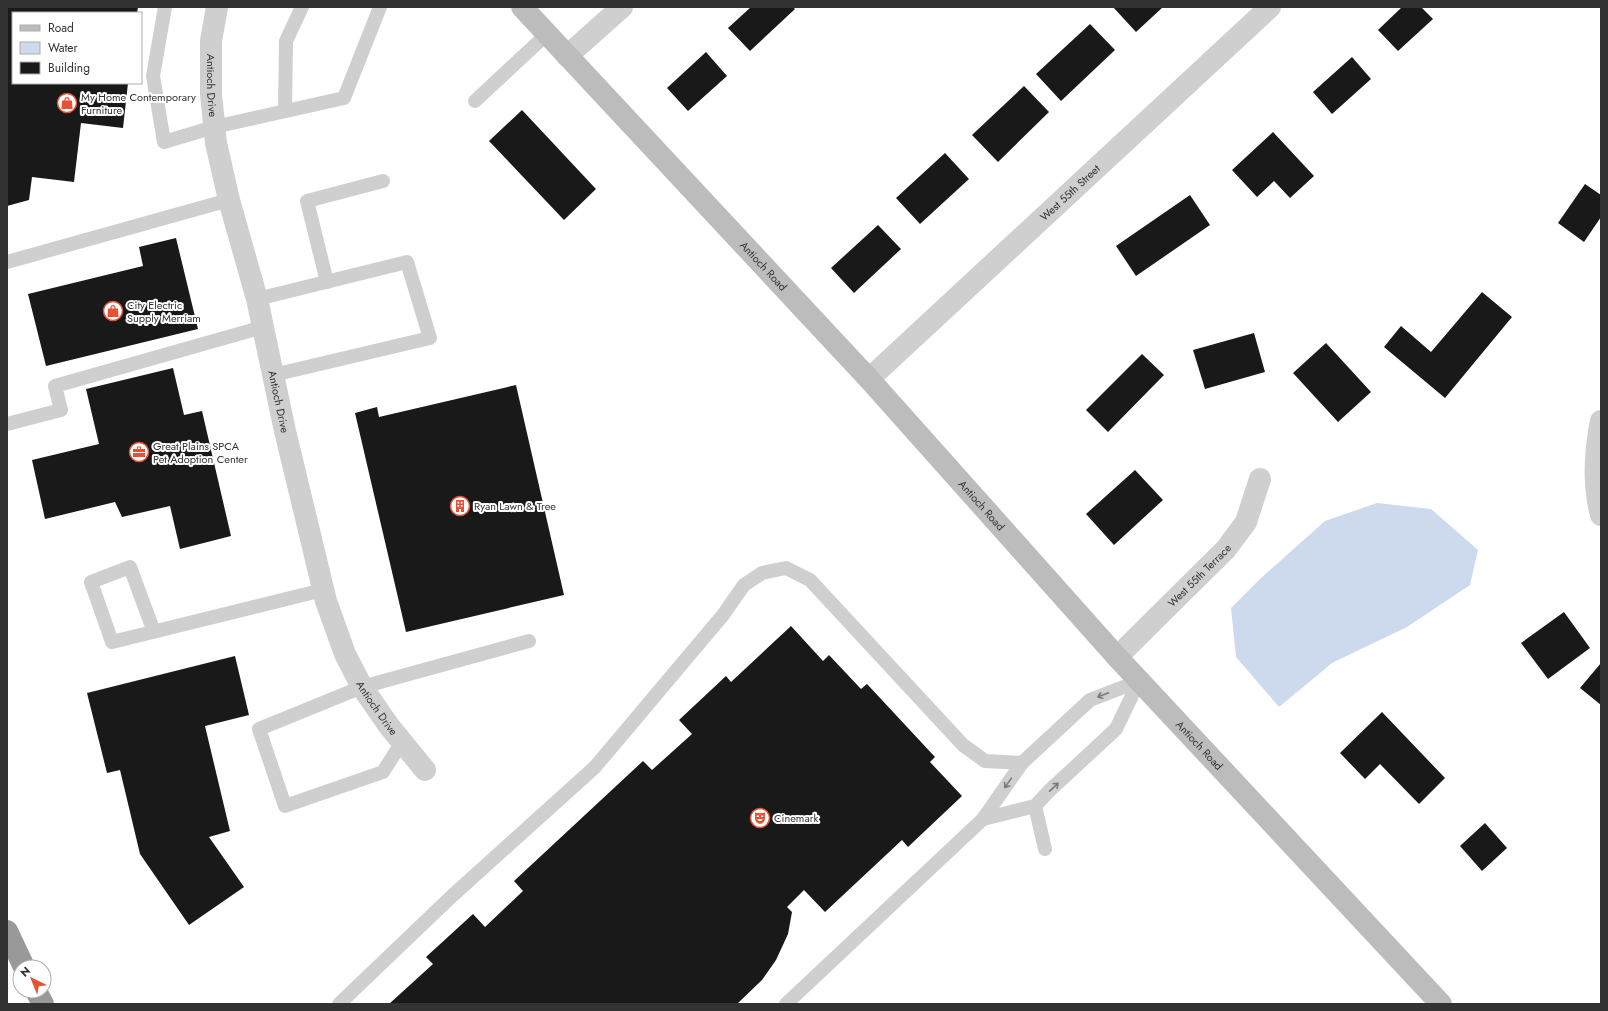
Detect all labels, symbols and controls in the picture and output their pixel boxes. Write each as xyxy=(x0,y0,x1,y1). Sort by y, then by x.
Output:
legend xyxy=(12,12,142,84)
text: Road xyxy=(48,19,74,37)
text: Water xyxy=(48,39,79,57)
street label: Antioch Drive xyxy=(203,54,221,118)
text: Building xyxy=(48,59,90,77)
place label: My Home Contemporary Furniture xyxy=(81,89,196,118)
shop icon: My Home Contemporary Furniture xyxy=(56,92,78,114)
street label: West 55th Street xyxy=(1036,161,1104,225)
street label: Antioch Road xyxy=(736,237,791,294)
place label: City Electric Supply Merriam xyxy=(127,297,201,326)
shop icon: City Electric Supply Merriam xyxy=(102,300,124,322)
street label: Antioch Drive xyxy=(264,369,293,435)
place label: Great Plains SPCA Pet Adoption Center xyxy=(153,438,248,467)
office icon: Great Plains SPCA Pet Adoption Center xyxy=(128,441,150,463)
street label: Antioch Road xyxy=(955,477,1009,534)
building icon: Ryan Lawn & Tree xyxy=(449,495,471,517)
place label: Ryan Lawn & Tree xyxy=(474,498,556,514)
street label: West 55th Terrace xyxy=(1164,540,1235,611)
street label: Antioch Drive xyxy=(352,678,402,739)
one-way arrow xyxy=(1097,692,1109,700)
street label: Antioch Road xyxy=(1172,717,1227,774)
one-way arrow xyxy=(1004,777,1012,788)
one-way arrow xyxy=(1049,782,1059,791)
theatre icon: Cinemark xyxy=(749,807,771,829)
place label: Cinemark xyxy=(774,810,818,826)
north arrow xyxy=(12,959,52,999)
text: N xyxy=(17,963,34,981)

